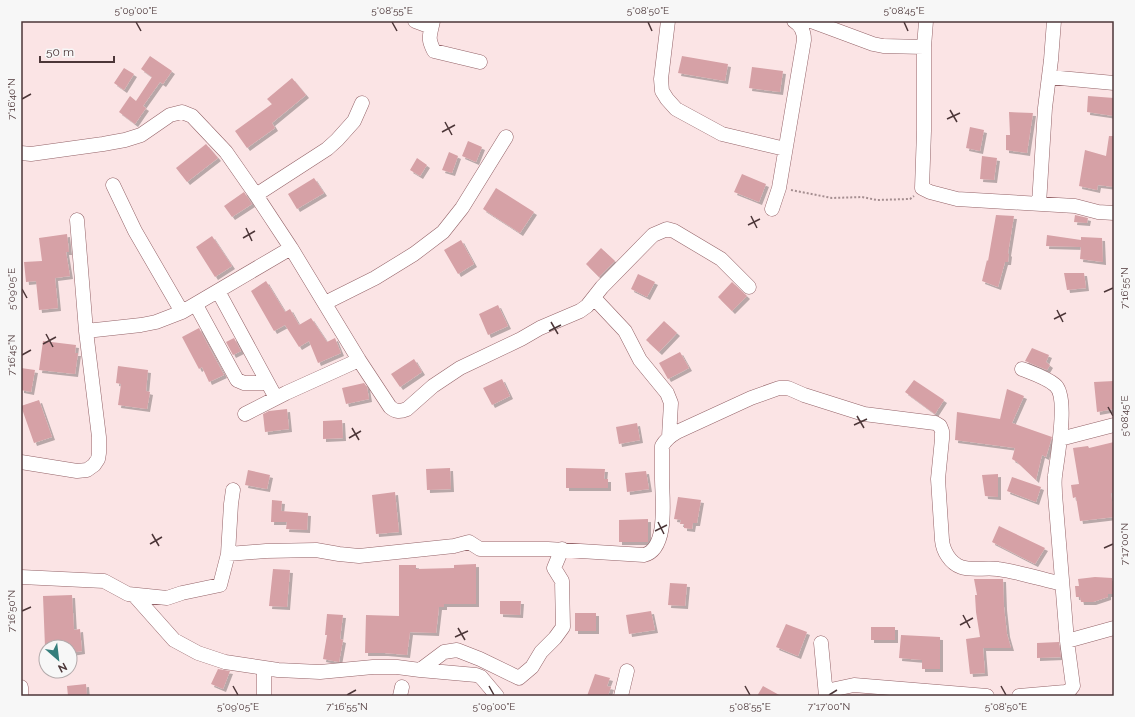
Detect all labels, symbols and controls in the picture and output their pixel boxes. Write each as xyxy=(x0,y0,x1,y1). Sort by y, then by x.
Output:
text: 5°09'00"E xyxy=(115,5,157,16)
text: 5°08'55"E xyxy=(371,5,413,16)
text: 5°08'50"E xyxy=(627,5,669,16)
text: 5°08'45"E xyxy=(883,5,925,16)
scale bar xyxy=(40,38,114,64)
text: 50 m xyxy=(46,45,74,59)
text: 7°16'40"N xyxy=(6,78,17,120)
text: 7°16'55"N xyxy=(1119,267,1130,309)
text: 5°09'05"E xyxy=(6,268,17,310)
text: 7°16'45"N xyxy=(6,334,17,376)
text: 5°08'45"E xyxy=(1119,395,1130,437)
text: 7°17'00"N xyxy=(1119,523,1130,565)
text: 7°16'50"N xyxy=(6,590,17,632)
north arrow xyxy=(38,639,78,679)
text: N xyxy=(56,660,69,675)
text: 5°09'05"E xyxy=(217,701,259,712)
text: 7°16'55"N xyxy=(326,701,368,712)
text: 5°09'00"E xyxy=(473,701,515,712)
text: 5°08'55"E xyxy=(729,701,771,712)
text: 7°17'00"N xyxy=(808,701,850,712)
text: 5°08'50"E xyxy=(985,701,1027,712)

